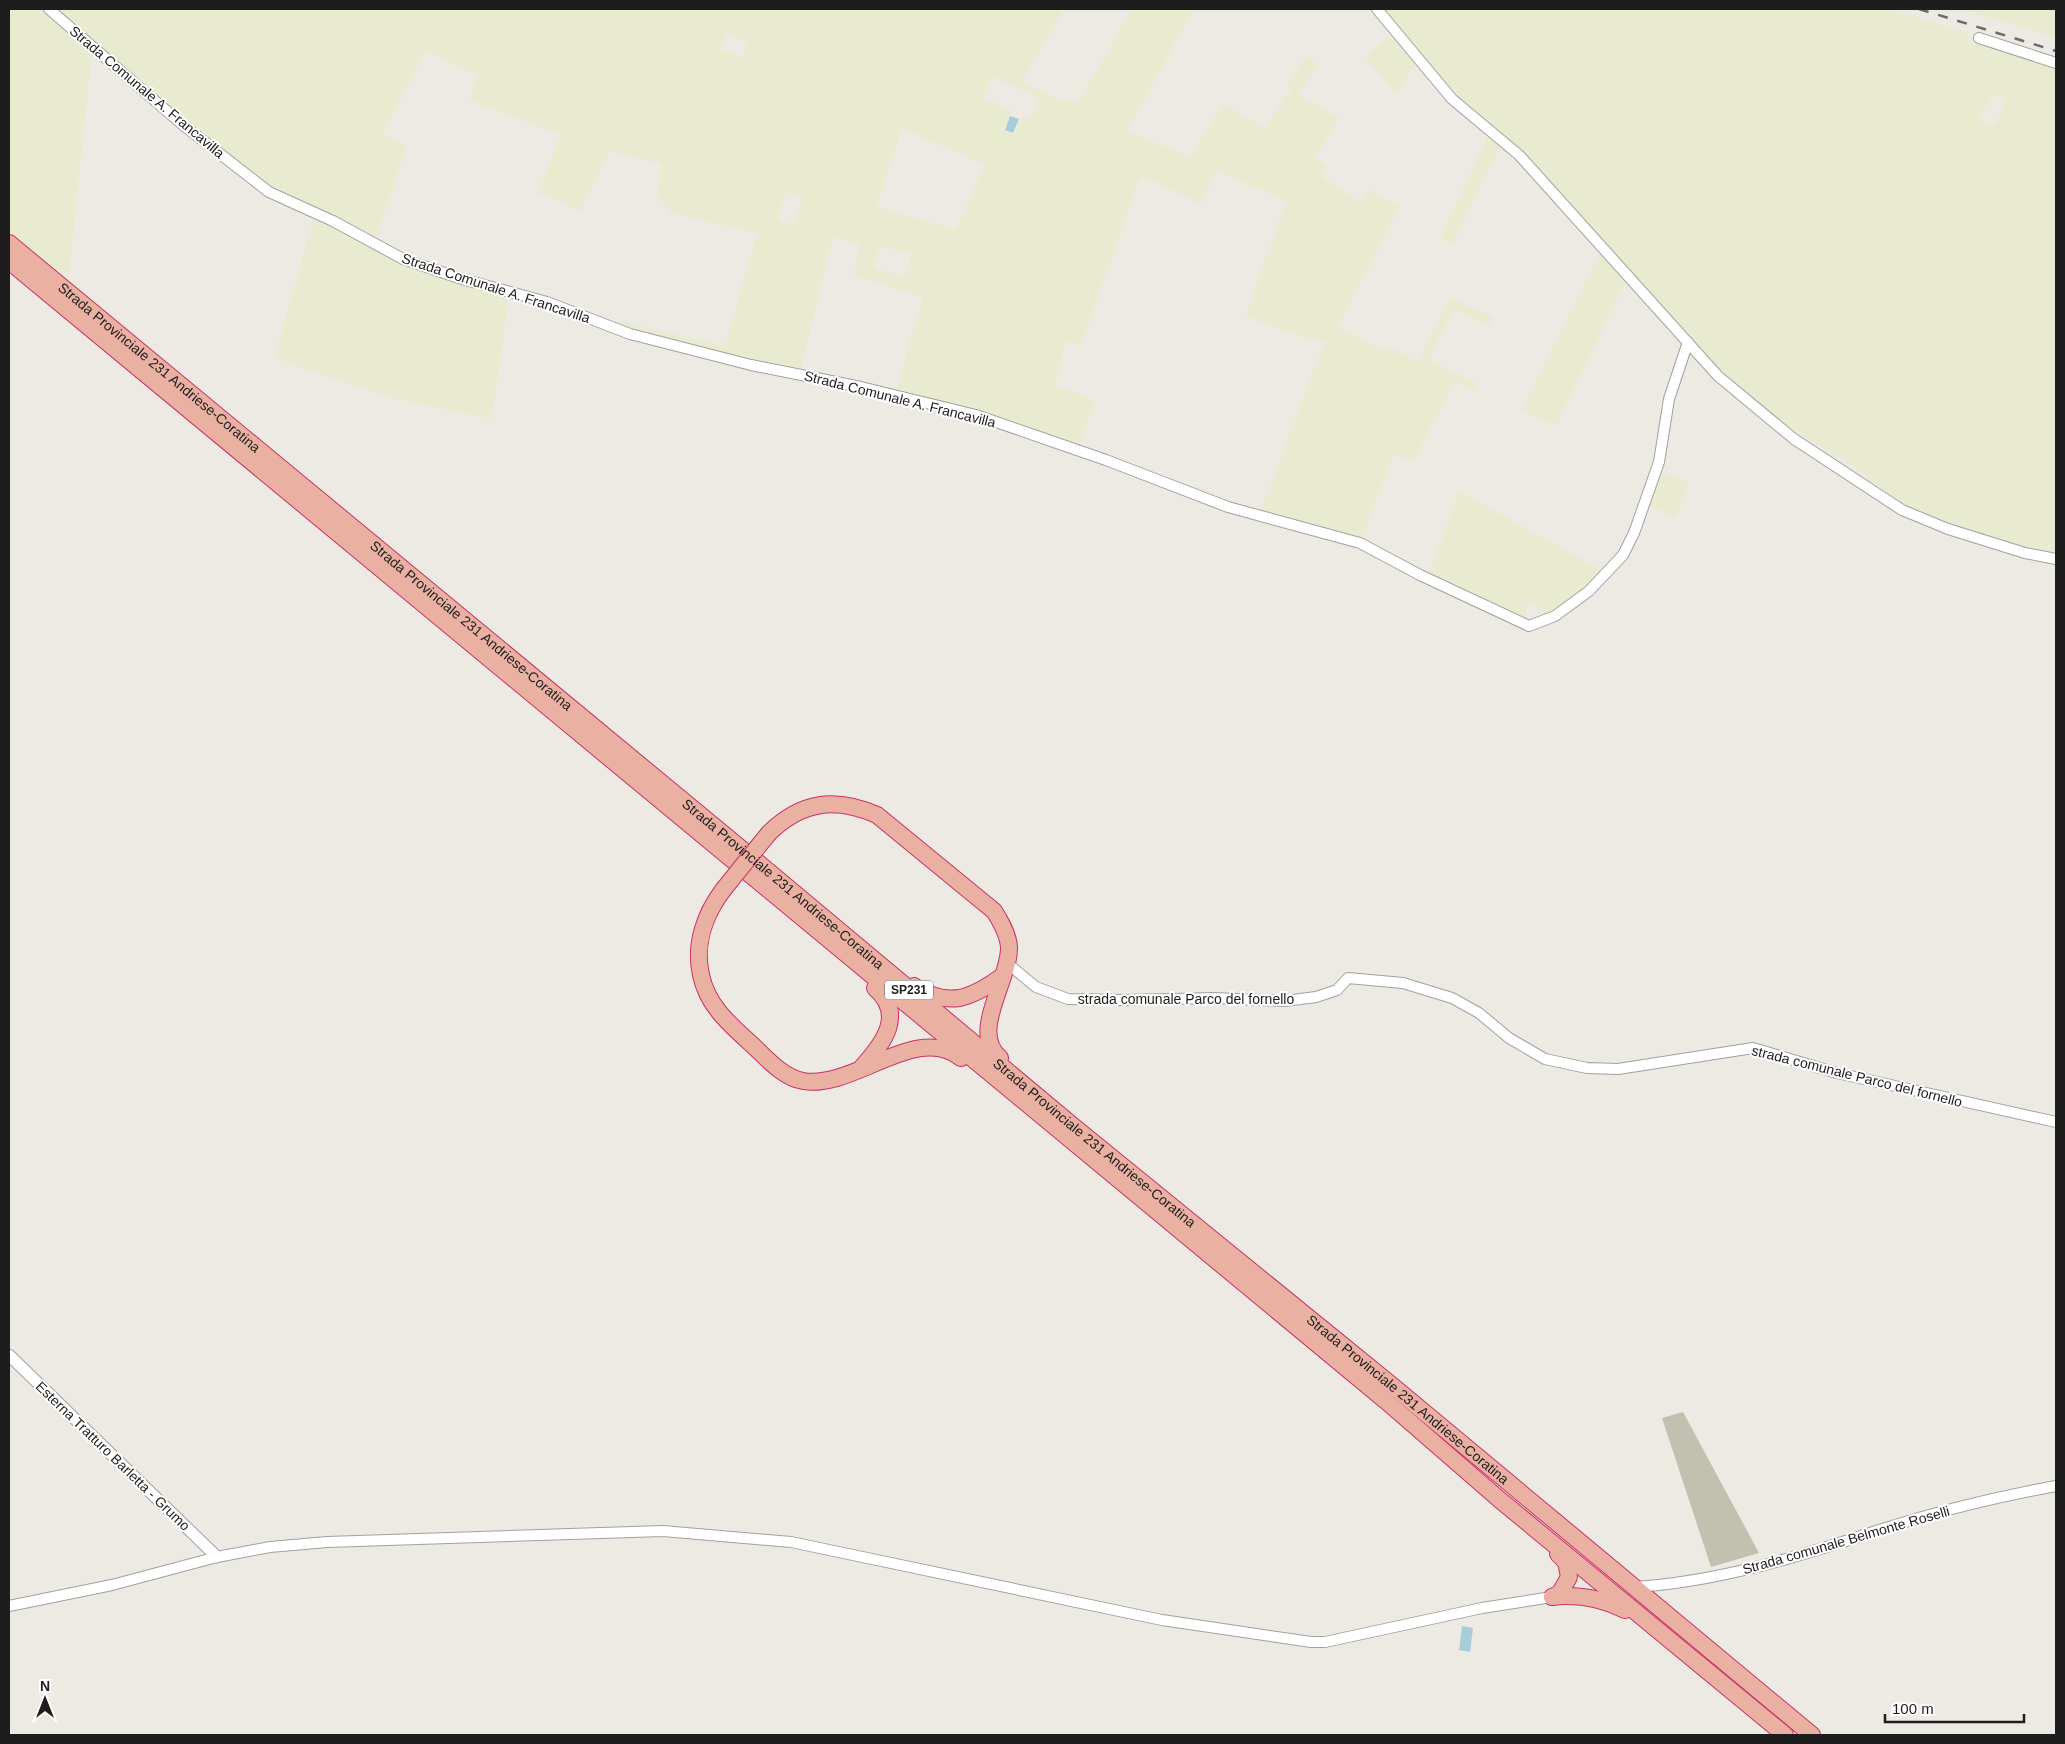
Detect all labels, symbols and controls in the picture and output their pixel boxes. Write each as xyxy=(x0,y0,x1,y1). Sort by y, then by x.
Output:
street label: Strada Comunale A. Francavilla xyxy=(66,23,228,162)
street label: Strada Comunale A. Francavilla xyxy=(400,250,592,326)
street label: Strada Provinciale 231 Andriese-Coratina xyxy=(55,279,264,456)
street label: Strada Comunale A. Francavilla xyxy=(803,367,998,431)
street label: Strada Provinciale 231 Andriese-Coratina xyxy=(367,537,576,714)
street label: Strada Provinciale 231 Andriese-Coratina xyxy=(679,795,887,973)
road number: SP231 xyxy=(885,980,933,1000)
street label: strada comunale Parco del fornello xyxy=(1078,991,1294,1007)
street label: strada comunale Parco del fornello xyxy=(1750,1042,1964,1110)
street label: Strada Provinciale 231 Andriese-Coratina xyxy=(990,1055,1199,1231)
street label: Strada Provinciale 231 Andriese-Coratina xyxy=(1304,1311,1512,1488)
street label: Esterna Tratturo Barletta - Grumo xyxy=(33,1378,193,1534)
street label: Strada comunale Belmonte Roselli xyxy=(1741,1503,1951,1577)
north arrow xyxy=(20,1674,70,1724)
text: N xyxy=(40,1678,50,1694)
scale bar xyxy=(1885,1692,2024,1724)
text: 100 m xyxy=(1892,1700,1934,1717)

